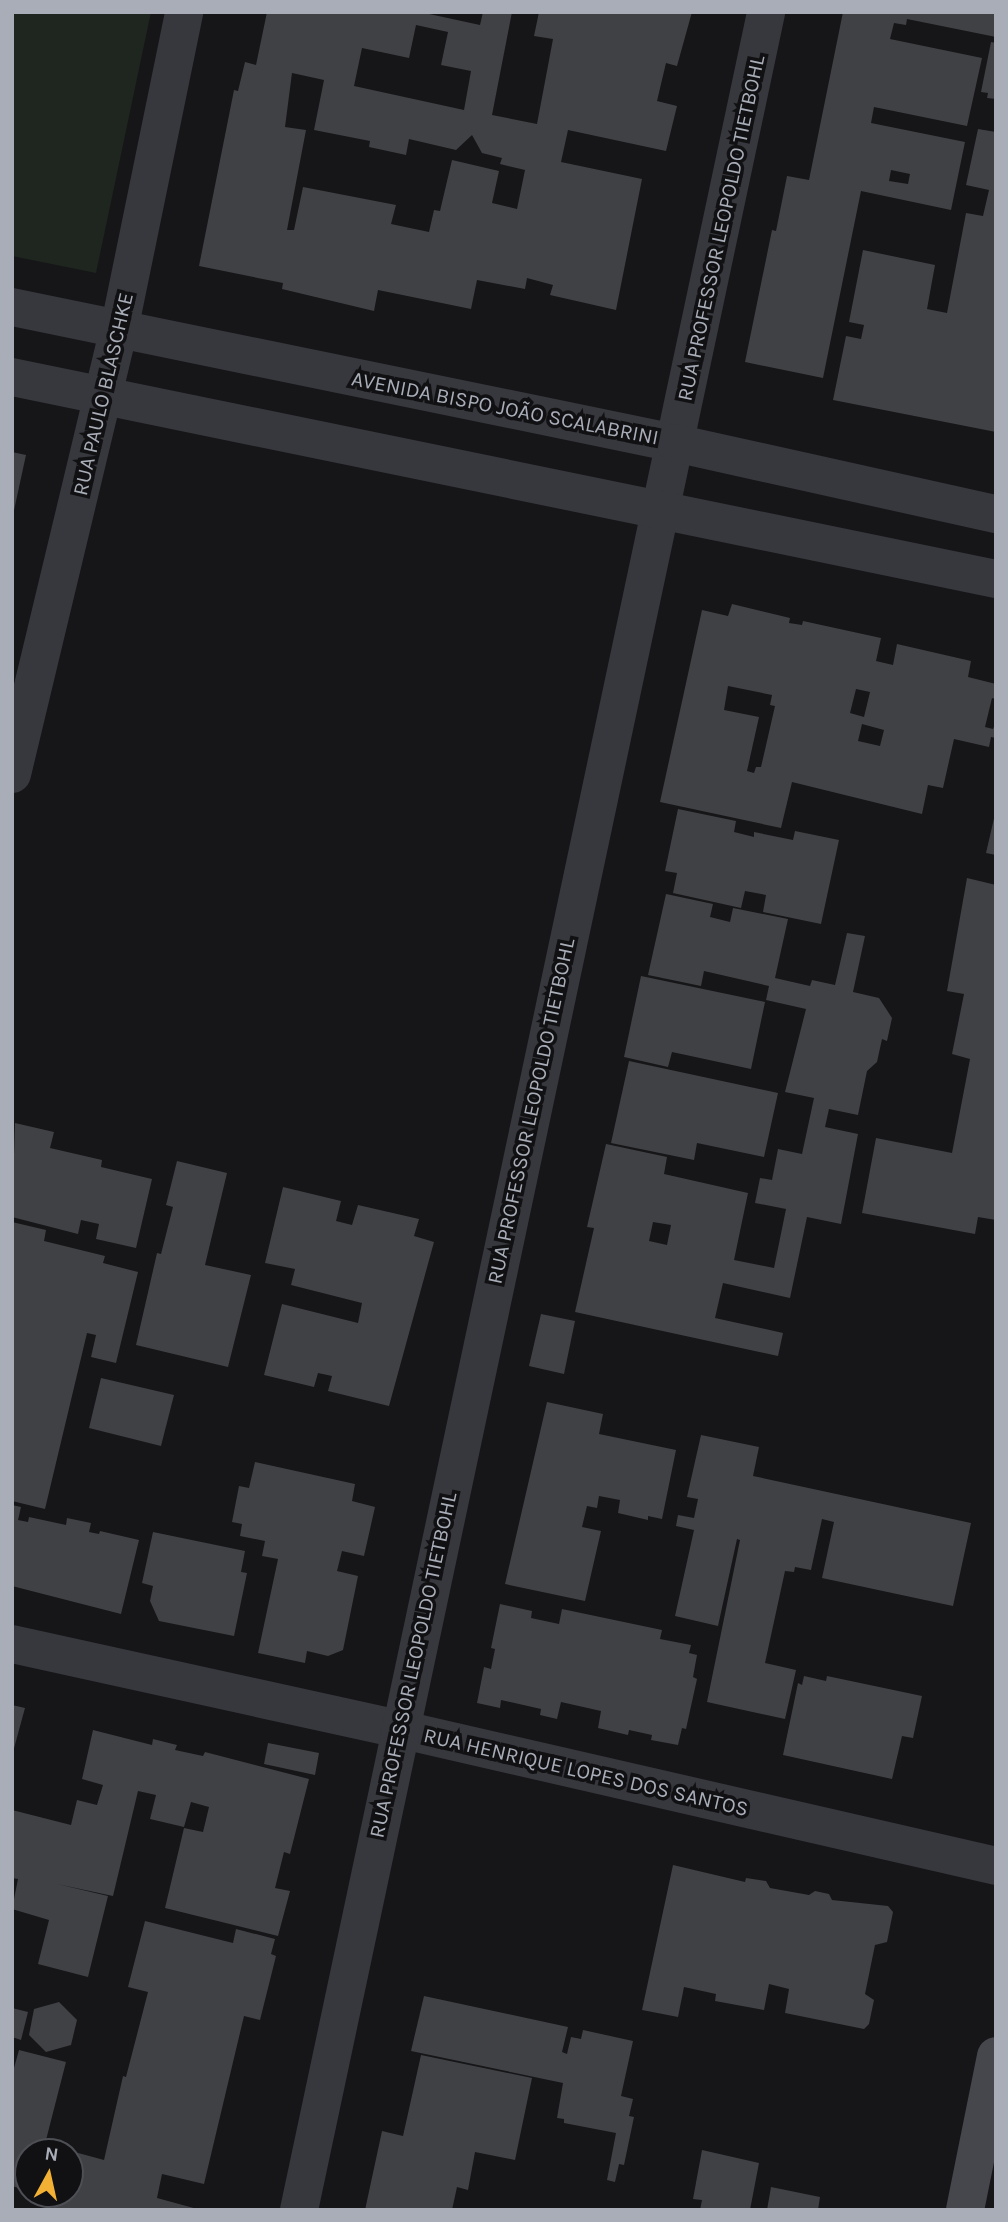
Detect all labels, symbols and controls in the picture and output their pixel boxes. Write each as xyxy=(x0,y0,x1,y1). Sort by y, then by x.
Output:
street label: RUA PROFESSOR LEOPOLDO TIETBOHL xyxy=(672,53,770,403)
street label: RUA PAULO BLASCHKE xyxy=(67,290,139,498)
street label: AVENIDA BISPO JOÃO SCALABRINI xyxy=(349,366,661,450)
street label: RUA PROFESSOR LEOPOLDO TIETBOHL xyxy=(482,936,580,1286)
street label: RUA PROFESSOR LEOPOLDO TIETBOHL xyxy=(364,1490,462,1840)
street label: RUA HENRIQUE LOPES DOS SANTOS xyxy=(421,1722,751,1822)
north arrow xyxy=(14,2138,84,2208)
text: N xyxy=(43,2142,60,2166)

